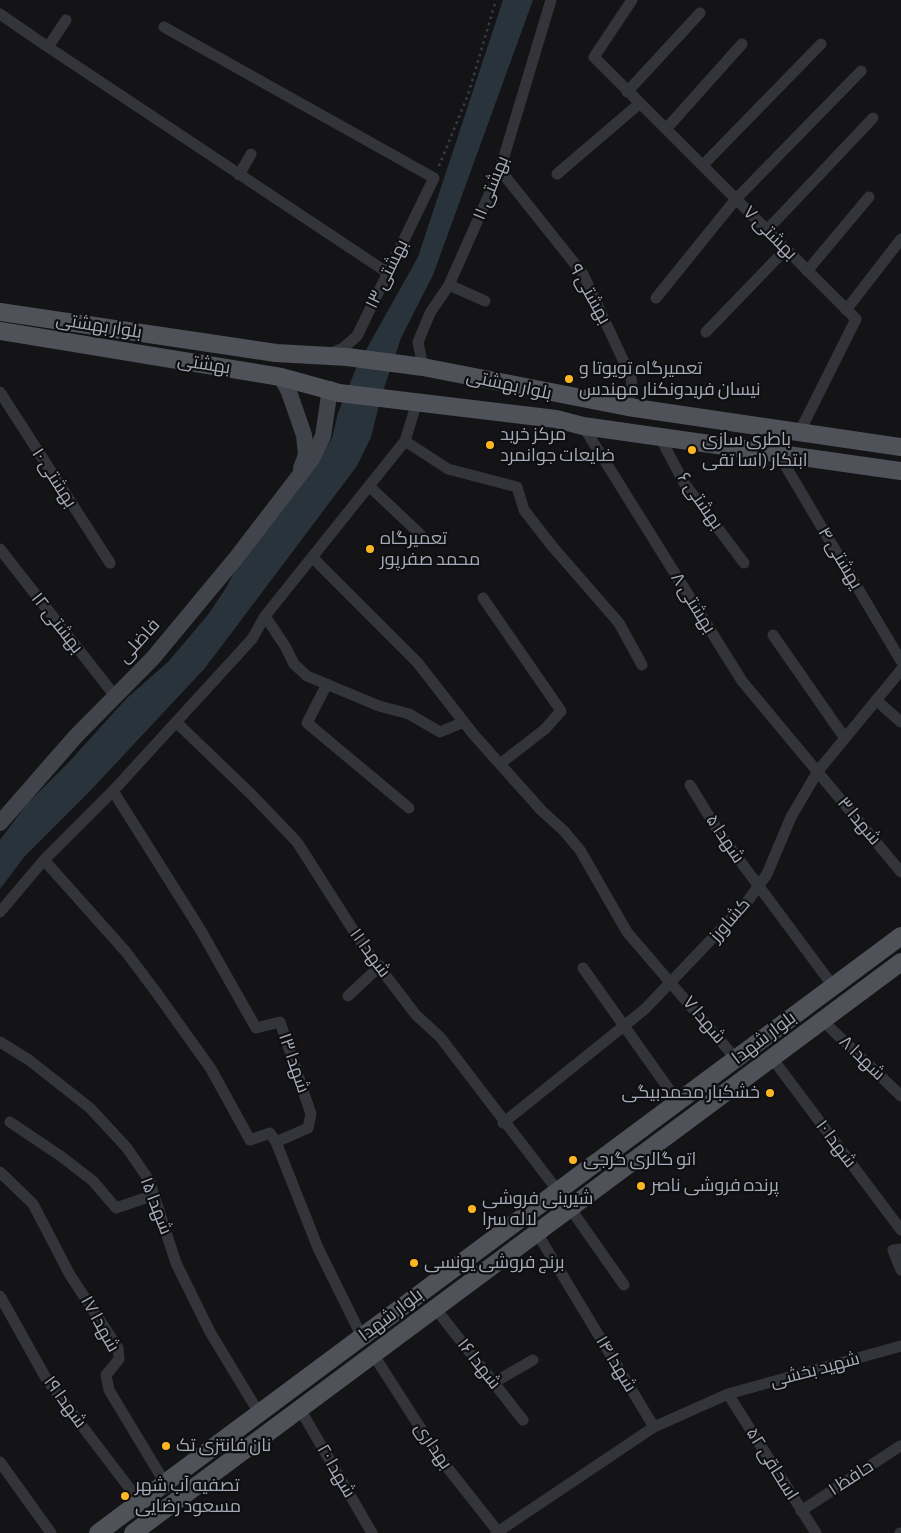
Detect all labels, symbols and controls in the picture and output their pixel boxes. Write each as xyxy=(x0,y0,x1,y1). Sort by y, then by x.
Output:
street label: بهشتی ۱۱ xyxy=(468,153,514,223)
street label: بهشتی ۷ xyxy=(738,201,802,265)
street label: بهشتی ۱۳ xyxy=(361,236,413,312)
street label: بهشتی ۹ xyxy=(565,260,615,328)
street label: بلوار بهشتی xyxy=(55,309,143,343)
street label: بهشتی xyxy=(176,349,232,379)
place label: تعمیرگاه تویوتا و نیسان فریدونکنار مهندس xyxy=(579,358,761,400)
street label: بلوار بهشتی xyxy=(464,365,554,405)
marker: تعمیرگاه تویوتا و نیسان فریدونکنار مهندس xyxy=(563,373,575,385)
place label: مرکز خرید ضایعات جوانمرد xyxy=(500,424,615,466)
place label: باطری سازی ابتکار (اسا تقی xyxy=(702,429,808,472)
marker: مرکز خرید ضایعات جوانمرد xyxy=(484,439,496,451)
street label: بهشتی ۱۰ xyxy=(27,444,81,512)
marker: باطری سازی ابتکار (اسا تقی xyxy=(686,444,698,456)
street label: بهشتی ۶ xyxy=(673,468,727,534)
street label: یهشتی ۴ xyxy=(813,523,867,593)
place label: تعمیرگاه محمد صفرپور xyxy=(380,528,480,570)
marker: تعمیرگاه محمد صفرپور xyxy=(364,543,376,555)
street label: بهشتی ۸ xyxy=(666,569,720,637)
street label: بهشتی ۱۲ xyxy=(27,588,87,658)
street label: فاضلی xyxy=(113,614,165,668)
street label: شهدا ۳ xyxy=(833,792,885,850)
street label: شهدا ۵ xyxy=(701,811,749,867)
street label: کشاورز xyxy=(705,894,755,946)
street label: شهدا ۱۱ xyxy=(345,924,395,982)
street label: شهدا ۷ xyxy=(678,992,730,1048)
street label: بلوار شهدا xyxy=(728,1007,800,1069)
street label: شهدا ۱۳ xyxy=(274,1030,314,1096)
street label: شهدا ۸ xyxy=(835,1031,889,1085)
place label: خشکبار محمدبیگی xyxy=(621,1082,760,1104)
marker: خشکبار محمدبیگی xyxy=(764,1087,776,1099)
street label: شهدا ۱۰ xyxy=(811,1116,861,1172)
place label: اتو گالری گرجی xyxy=(583,1149,696,1171)
marker: اتو گالری گرجی xyxy=(567,1154,579,1166)
street label: شهدا ۱۵ xyxy=(135,1174,177,1238)
place label: پرنده فروشی ناصر xyxy=(651,1175,779,1197)
marker: پرنده فروشی ناصر xyxy=(635,1180,647,1192)
place label: شیرینی فروشی لاله سرا xyxy=(482,1188,593,1230)
marker: شیرینی فروشی لاله سرا xyxy=(466,1203,478,1215)
place label: برنج فروشی یونسی xyxy=(424,1252,565,1274)
marker: برنج فروشی یونسی xyxy=(408,1257,420,1269)
street label: بلوار شهدا xyxy=(355,1284,427,1346)
street label: شهدا ۱۷ xyxy=(76,1292,124,1356)
street label: شهدا ۱۴ xyxy=(591,1332,641,1396)
street label: شهدا ۱۶ xyxy=(453,1334,505,1394)
street label: شهید بخشی xyxy=(768,1348,862,1392)
street label: شهدا ۱۹ xyxy=(39,1372,91,1432)
street label: بهداری xyxy=(410,1418,456,1474)
street label: اسحاقی ۵۲ xyxy=(741,1424,803,1504)
place label: نان فانتزی تک xyxy=(176,1435,271,1457)
marker: نان فانتزی تک xyxy=(160,1440,172,1452)
street label: شهدا ۲۰ xyxy=(312,1440,360,1502)
street label: حافظ ۱ xyxy=(825,1456,877,1500)
place label: تصفیه آب شهر مسعود رضایی xyxy=(135,1475,241,1518)
marker: تصفیه آب شهر مسعود رضایی xyxy=(119,1490,131,1502)

